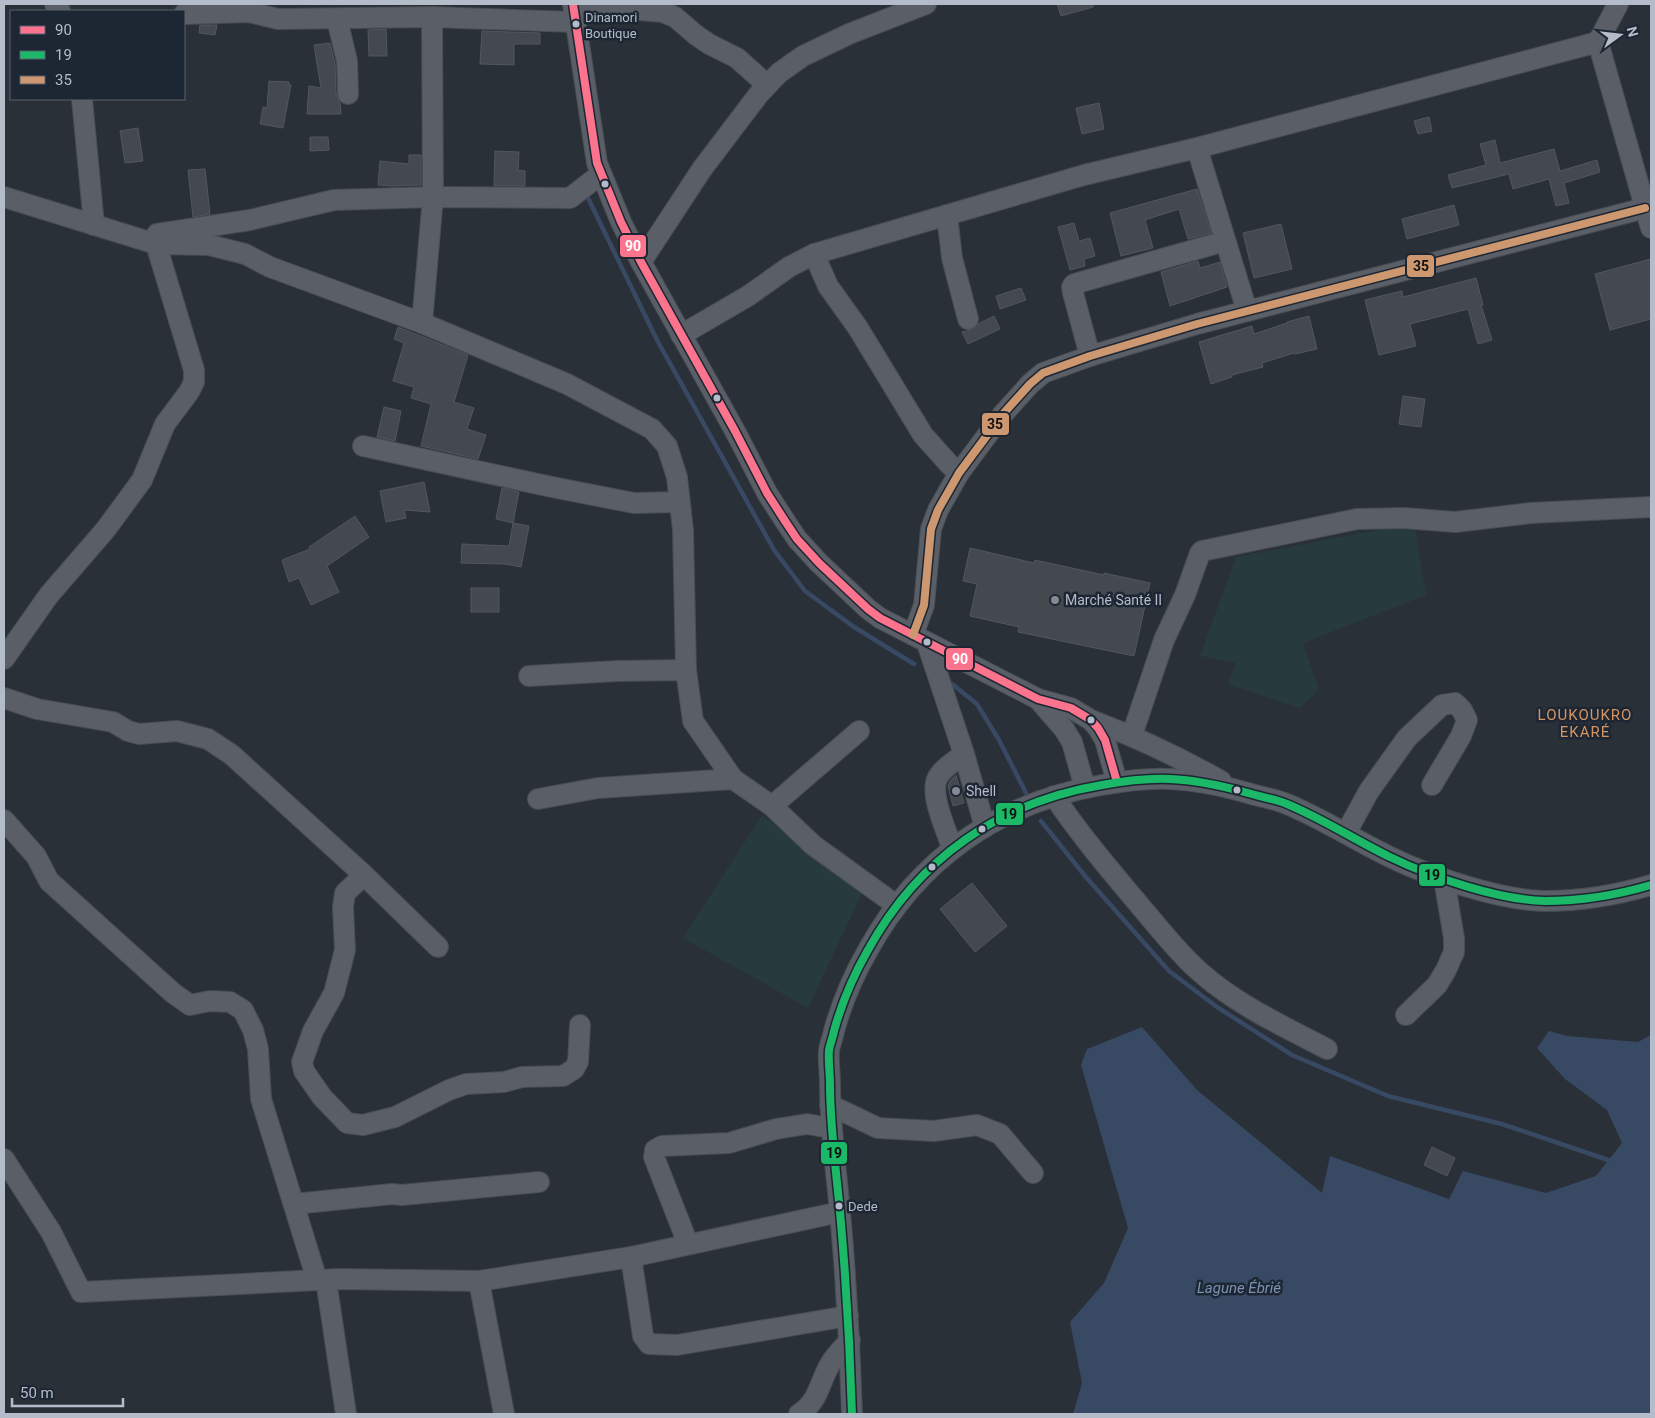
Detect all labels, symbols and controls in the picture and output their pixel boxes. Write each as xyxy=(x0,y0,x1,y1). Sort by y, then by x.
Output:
legend xyxy=(10,10,185,100)
place label: Dinamori Boutique xyxy=(585,10,637,41)
north arrow xyxy=(1595,10,1645,60)
marker: Dinamori Boutique xyxy=(571,19,581,29)
text: 90 xyxy=(55,21,72,39)
text: N xyxy=(1624,25,1642,38)
text: 19 xyxy=(55,46,72,64)
text: 35 xyxy=(55,71,72,89)
unlabelled marker xyxy=(600,179,610,189)
line badge: 90 xyxy=(619,234,647,258)
text: 90 xyxy=(625,238,641,254)
line badge: 35 xyxy=(1406,254,1435,278)
text: 35 xyxy=(1413,258,1429,274)
unlabelled marker xyxy=(712,393,722,403)
line badge: 35 xyxy=(981,412,1010,436)
text: 35 xyxy=(987,416,1003,432)
place label: Marché Santé II xyxy=(1065,592,1162,608)
marker: Marché Santé II xyxy=(1049,594,1061,606)
unlabelled marker xyxy=(922,637,932,647)
line badge: 90 xyxy=(945,647,974,671)
text: 90 xyxy=(952,651,968,667)
district label: LOUKOUKRO EKARÉ xyxy=(1538,706,1632,741)
unlabelled marker xyxy=(1086,715,1096,725)
place label: Shell xyxy=(966,783,996,799)
marker: Shell xyxy=(950,785,962,797)
unlabelled marker xyxy=(1232,785,1242,795)
line badge: 19 xyxy=(995,802,1024,826)
text: 19 xyxy=(1001,806,1017,822)
unlabelled marker xyxy=(977,824,987,834)
unlabelled marker xyxy=(927,862,937,872)
line badge: 19 xyxy=(1418,863,1446,887)
text: 19 xyxy=(1424,867,1440,883)
line badge: 19 xyxy=(820,1141,848,1165)
text: 19 xyxy=(826,1145,842,1161)
place label: Dede xyxy=(848,1199,878,1214)
marker: Dede xyxy=(834,1201,844,1211)
water label: Lagune Ébrié xyxy=(1197,1279,1281,1297)
scale bar xyxy=(12,1376,124,1408)
text: 50 m xyxy=(20,1384,54,1402)

